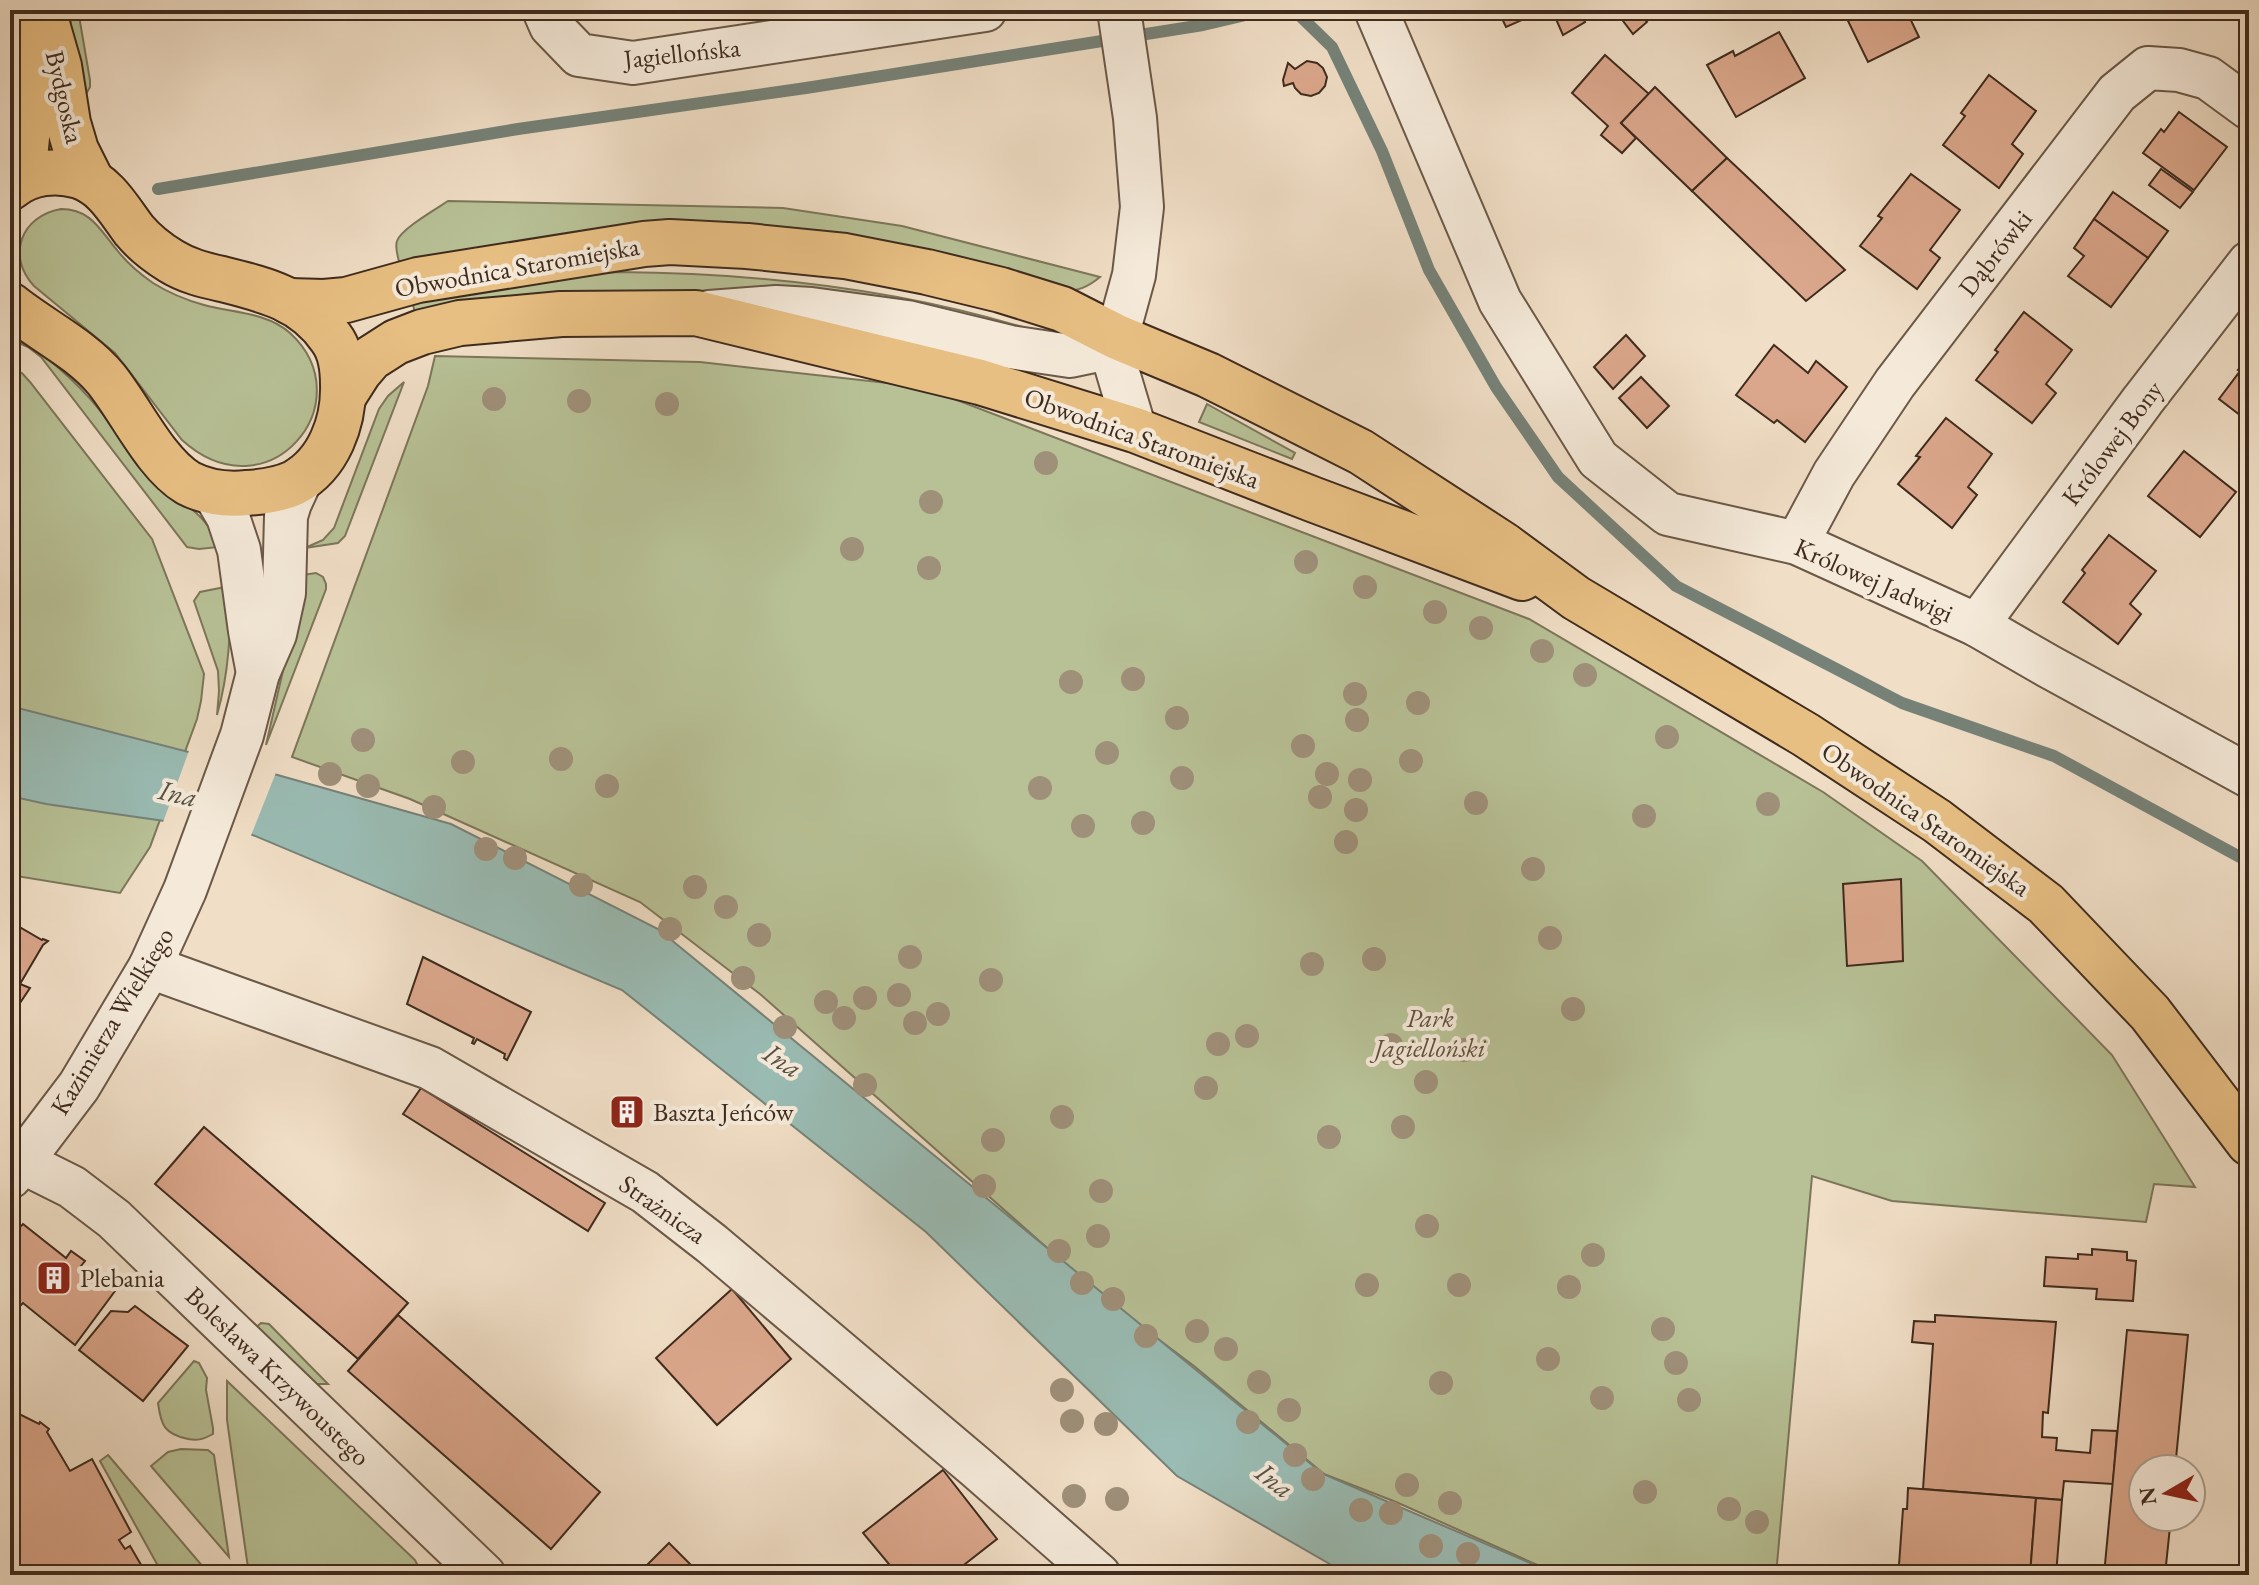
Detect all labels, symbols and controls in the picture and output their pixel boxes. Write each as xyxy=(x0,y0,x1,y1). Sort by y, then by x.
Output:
street label: Jagiellońska xyxy=(620,30,743,76)
street label: Bydgoska xyxy=(38,47,92,147)
street label: Dąbrówki xyxy=(1951,203,2039,303)
street label: Obwodnica Staromiejska xyxy=(392,229,643,305)
street label: Królowej Bony xyxy=(2054,373,2171,512)
street label: Obwodnica Staromiejska xyxy=(1020,380,1265,497)
street label: Królowej Jadwigi xyxy=(1789,530,1959,630)
street label: Obwodnica Staromiejska xyxy=(1815,734,2038,904)
water label: Ina xyxy=(154,771,201,815)
street label: Kazimierza Wielkiego xyxy=(42,921,182,1121)
park label: Park Jagielloński xyxy=(1370,1001,1487,1065)
water label: Ina xyxy=(756,1034,809,1086)
building icon: Baszta Jeńców xyxy=(608,1093,646,1131)
place label: Baszta Jeńców xyxy=(653,1095,794,1129)
street label: Strażnicza xyxy=(613,1167,714,1252)
building icon: Plebania xyxy=(35,1259,73,1297)
place label: Plebania xyxy=(80,1261,165,1295)
street label: Bolesława Krzywoustego xyxy=(178,1279,378,1473)
water label: Ina xyxy=(1248,1453,1301,1506)
north arrow xyxy=(2127,1453,2207,1533)
text: N xyxy=(2132,1485,2163,1507)

